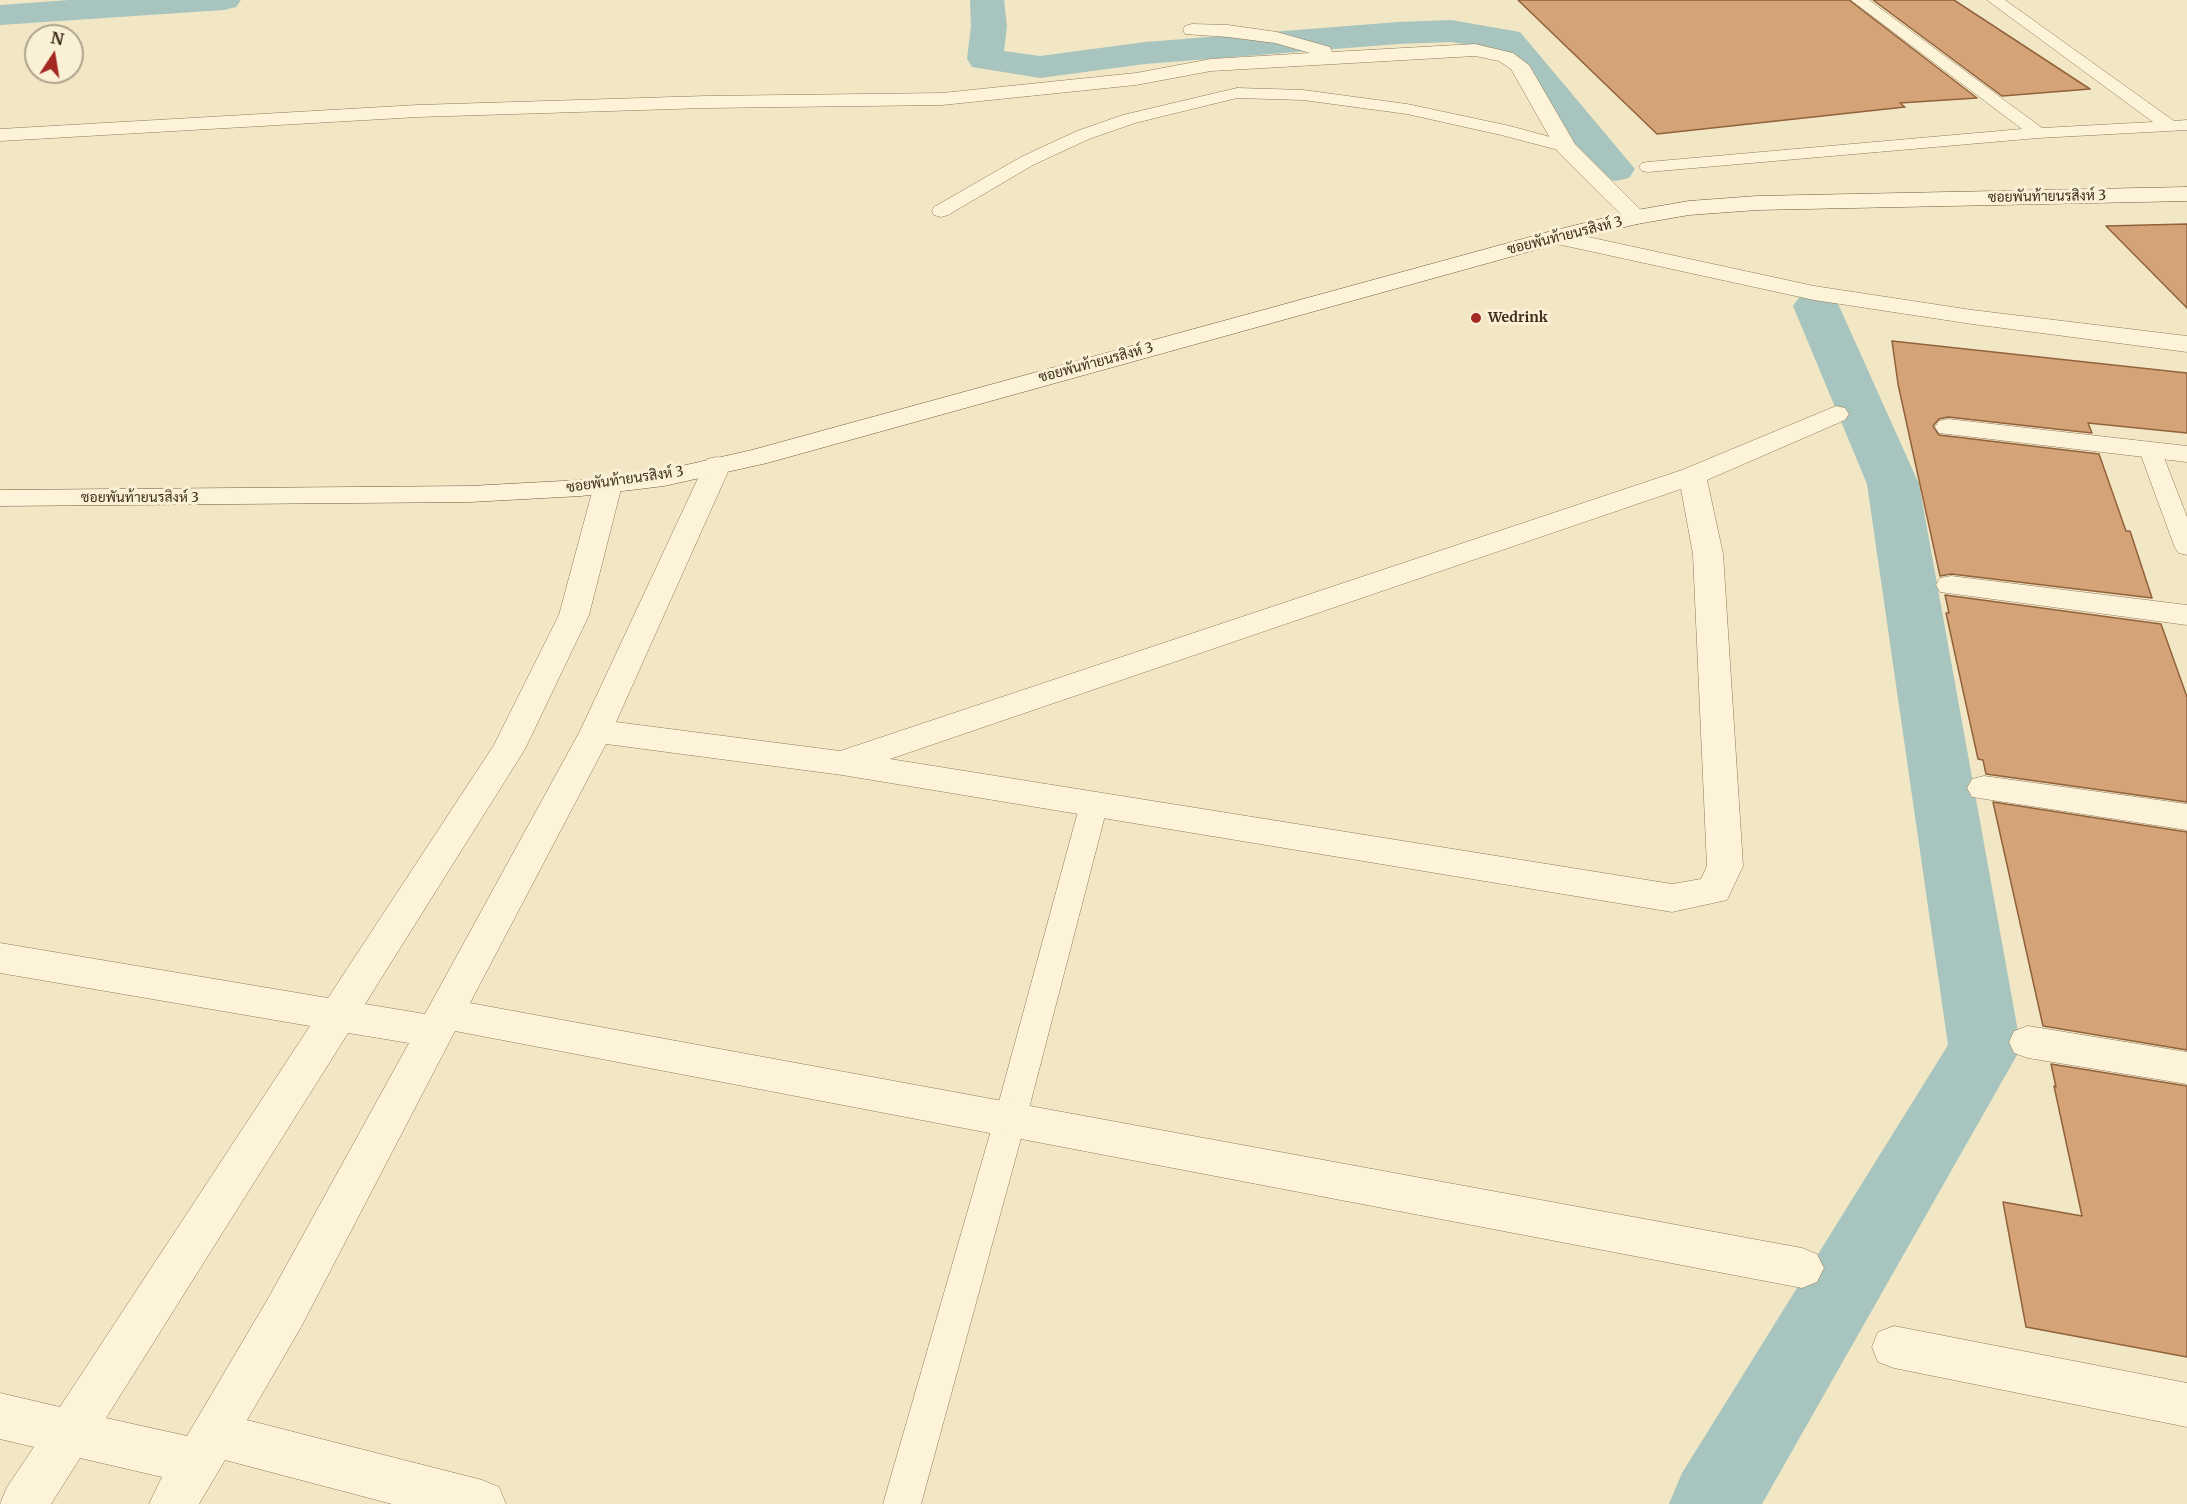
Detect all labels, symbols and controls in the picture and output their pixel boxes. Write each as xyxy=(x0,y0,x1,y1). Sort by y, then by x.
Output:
north arrow xyxy=(24,24,84,84)
text: N xyxy=(49,27,66,49)
street label: ซอยพันท้ายนรสิงห์ 3 xyxy=(1988,188,2106,206)
street label: ซอยพันท้ายนรสิงห์ 3 xyxy=(1506,214,1624,258)
place label: Wedrink xyxy=(1488,310,1548,326)
marker: Wedrink xyxy=(1469,311,1483,325)
street label: ซอยพันท้ายนรสิงห์ 3 xyxy=(1037,340,1155,386)
street label: ซอยพันท้ายนรสิงห์ 3 xyxy=(565,463,685,497)
street label: ซอยพันท้ายนรสิงห์ 3 xyxy=(81,490,199,506)

